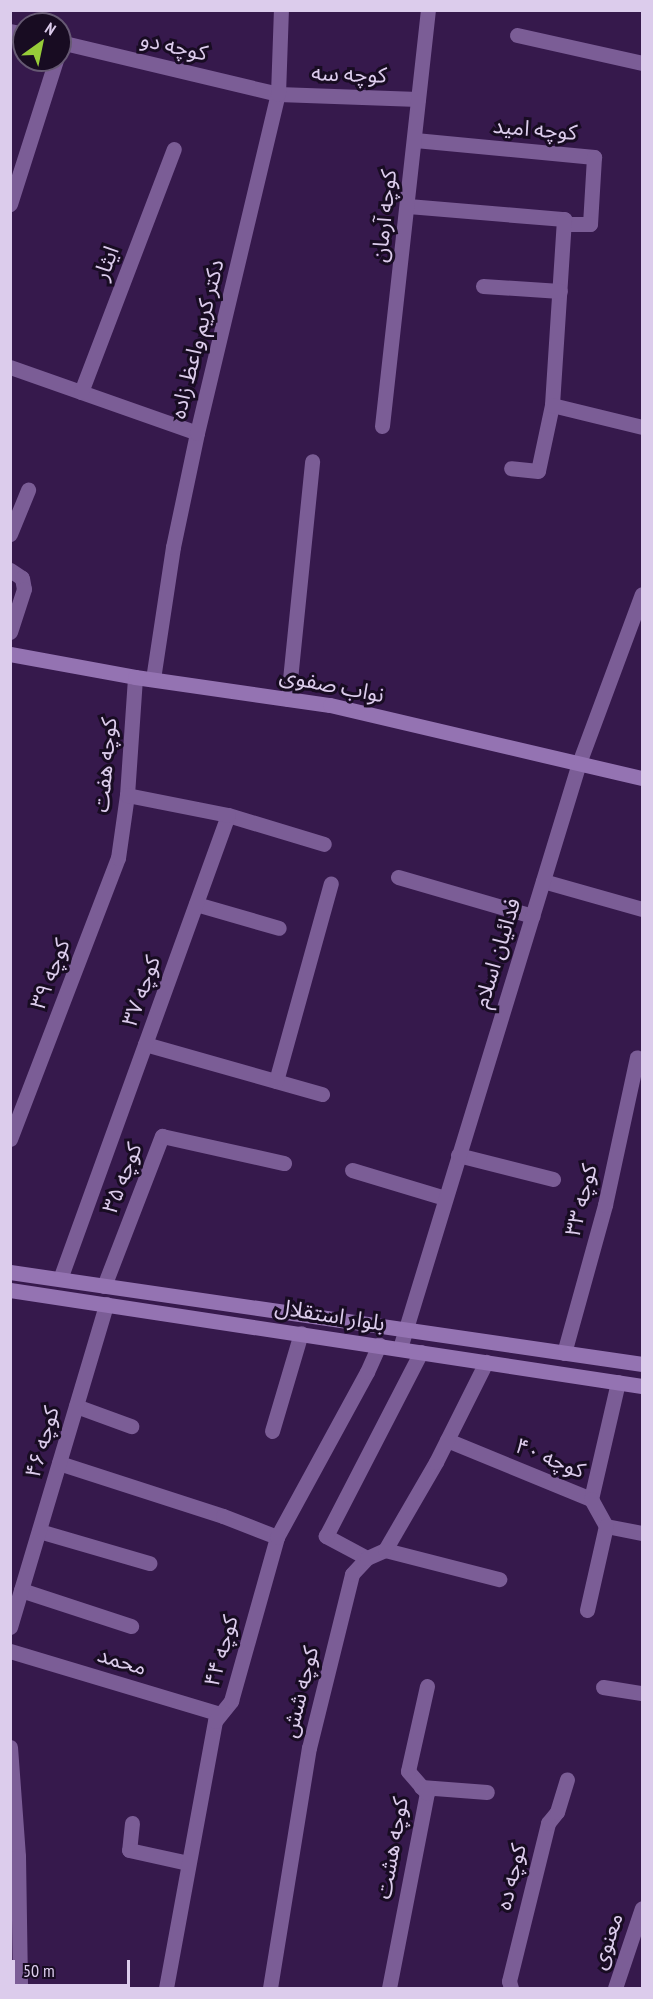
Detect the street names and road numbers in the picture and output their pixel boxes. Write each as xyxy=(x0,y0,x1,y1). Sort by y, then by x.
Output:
street label: کوچه دو xyxy=(138,25,210,67)
street label: کوچه سه xyxy=(311,59,387,89)
street label: کوچه امید xyxy=(492,112,578,146)
street label: کوچه آرمان xyxy=(366,168,402,264)
street label: ایثار xyxy=(87,242,125,284)
street label: دکتر کریم واعظ زاده xyxy=(164,257,230,421)
street label: نواب صفوی xyxy=(278,662,386,708)
street label: کوچه هفت xyxy=(88,716,122,814)
street label: فدائیان اسلام xyxy=(468,895,526,1011)
street label: کوچه ۳۹ xyxy=(25,935,75,1013)
street label: کوچه ۳۷ xyxy=(116,952,166,1030)
street label: کوچه ۳۵ xyxy=(97,1139,147,1217)
street label: کوچه ۳۳ xyxy=(559,1161,603,1239)
street label: بلوار استقلال xyxy=(273,1293,387,1337)
street label: کوچه ۴۶ xyxy=(19,1403,65,1481)
street label: کوچه ۴۰ xyxy=(511,1432,589,1484)
street label: کوچه ۴۴ xyxy=(198,1612,244,1690)
street label: محمد xyxy=(94,1641,150,1681)
street label: کوچه شش xyxy=(276,1644,324,1740)
street label: کوچه هشت xyxy=(370,1795,414,1901)
street label: کوچه ده xyxy=(490,1841,532,1913)
street label: معنوی xyxy=(585,1909,629,1973)

